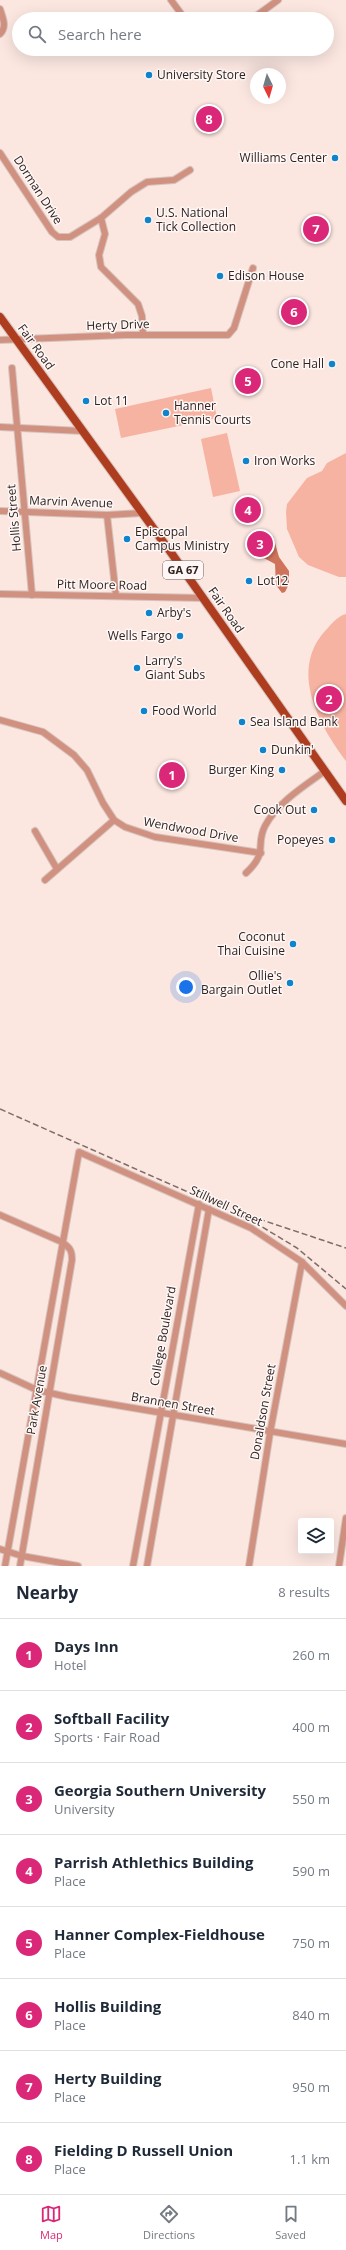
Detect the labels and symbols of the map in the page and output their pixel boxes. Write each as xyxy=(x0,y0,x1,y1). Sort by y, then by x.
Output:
place label: University Store xyxy=(157,66,246,83)
north arrow xyxy=(250,68,286,104)
marker: University Store xyxy=(144,70,154,80)
pin: 8 xyxy=(196,104,222,134)
place label: Williams Center xyxy=(240,149,327,166)
street label: Dorman Drive xyxy=(10,152,67,227)
marker: Williams Center xyxy=(330,153,340,163)
place label: U.S. National Tick Collection xyxy=(156,204,236,235)
pin: 7 xyxy=(303,214,329,244)
marker: U.S. National Tick Collection xyxy=(143,215,153,225)
place label: Edison House xyxy=(228,267,305,284)
marker: Edison House xyxy=(215,271,225,281)
pin: 6 xyxy=(281,297,307,327)
street label: Herty Drive xyxy=(86,315,150,334)
street label: Fair Road xyxy=(14,320,59,373)
place label: Cone Hall xyxy=(270,355,324,372)
marker: Cone Hall xyxy=(327,359,337,369)
pin: 5 xyxy=(235,366,261,396)
place label: Lot 11 xyxy=(94,392,129,409)
marker: Lot 11 xyxy=(81,396,91,406)
place label: Hanner Tennis Courts xyxy=(174,397,251,428)
marker: Hanner Tennis Courts xyxy=(161,408,171,418)
place label: Iron Works xyxy=(254,452,315,469)
marker: Iron Works xyxy=(241,456,251,466)
street label: Hollis Street xyxy=(2,484,25,552)
street label: Marvin Avenue xyxy=(29,492,113,511)
pin: 4 xyxy=(235,495,261,525)
place label: Episcopal Campus Ministry xyxy=(135,523,230,554)
pin: 3 xyxy=(247,529,273,559)
marker: Episcopal Campus Ministry xyxy=(122,534,132,544)
road number: GA 67 xyxy=(163,561,203,579)
place label: Lot12 xyxy=(257,572,289,589)
street label: Pitt Moore Road xyxy=(57,575,147,594)
marker: Lot12 xyxy=(244,576,254,586)
street label: Fair Road xyxy=(204,583,248,636)
place label: Arby's xyxy=(157,604,191,621)
marker: Arby's xyxy=(144,608,154,618)
place label: Wells Fargo xyxy=(108,627,172,644)
marker: Wells Fargo xyxy=(175,631,185,641)
place label: Larry's Giant Subs xyxy=(145,652,205,683)
marker: Larry's Giant Subs xyxy=(132,663,142,673)
pin: 2 xyxy=(316,684,342,714)
place label: Food World xyxy=(152,702,217,719)
marker: Food World xyxy=(139,706,149,716)
place label: Sea Island Bank xyxy=(250,713,338,730)
marker: Sea Island Bank xyxy=(237,717,247,727)
place label: Dunkin' xyxy=(271,741,314,758)
marker: Dunkin' xyxy=(258,745,268,755)
pin: 1 xyxy=(159,760,185,790)
place label: Burger King xyxy=(208,761,274,778)
marker: Burger King xyxy=(277,765,287,775)
place label: Cook Out xyxy=(254,801,306,818)
marker: Cook Out xyxy=(309,805,319,815)
street label: Wendwood Drive xyxy=(142,813,240,846)
place label: Popeyes xyxy=(277,831,324,848)
marker: Popeyes xyxy=(327,835,337,845)
place label: Coconut Thai Cuisine xyxy=(217,928,285,959)
marker: Coconut Thai Cuisine xyxy=(288,939,298,949)
place label: Ollie's Bargain Outlet xyxy=(201,967,282,998)
your location xyxy=(176,977,196,997)
marker: Ollie's Bargain Outlet xyxy=(285,978,295,988)
street label: Stillwell Street xyxy=(187,1181,265,1230)
street label: College Boulevard xyxy=(145,1285,180,1387)
street label: Donaldson Street xyxy=(246,1363,279,1461)
street label: Park Avenue xyxy=(22,1364,51,1436)
street label: Brannen Street xyxy=(130,1388,216,1419)

